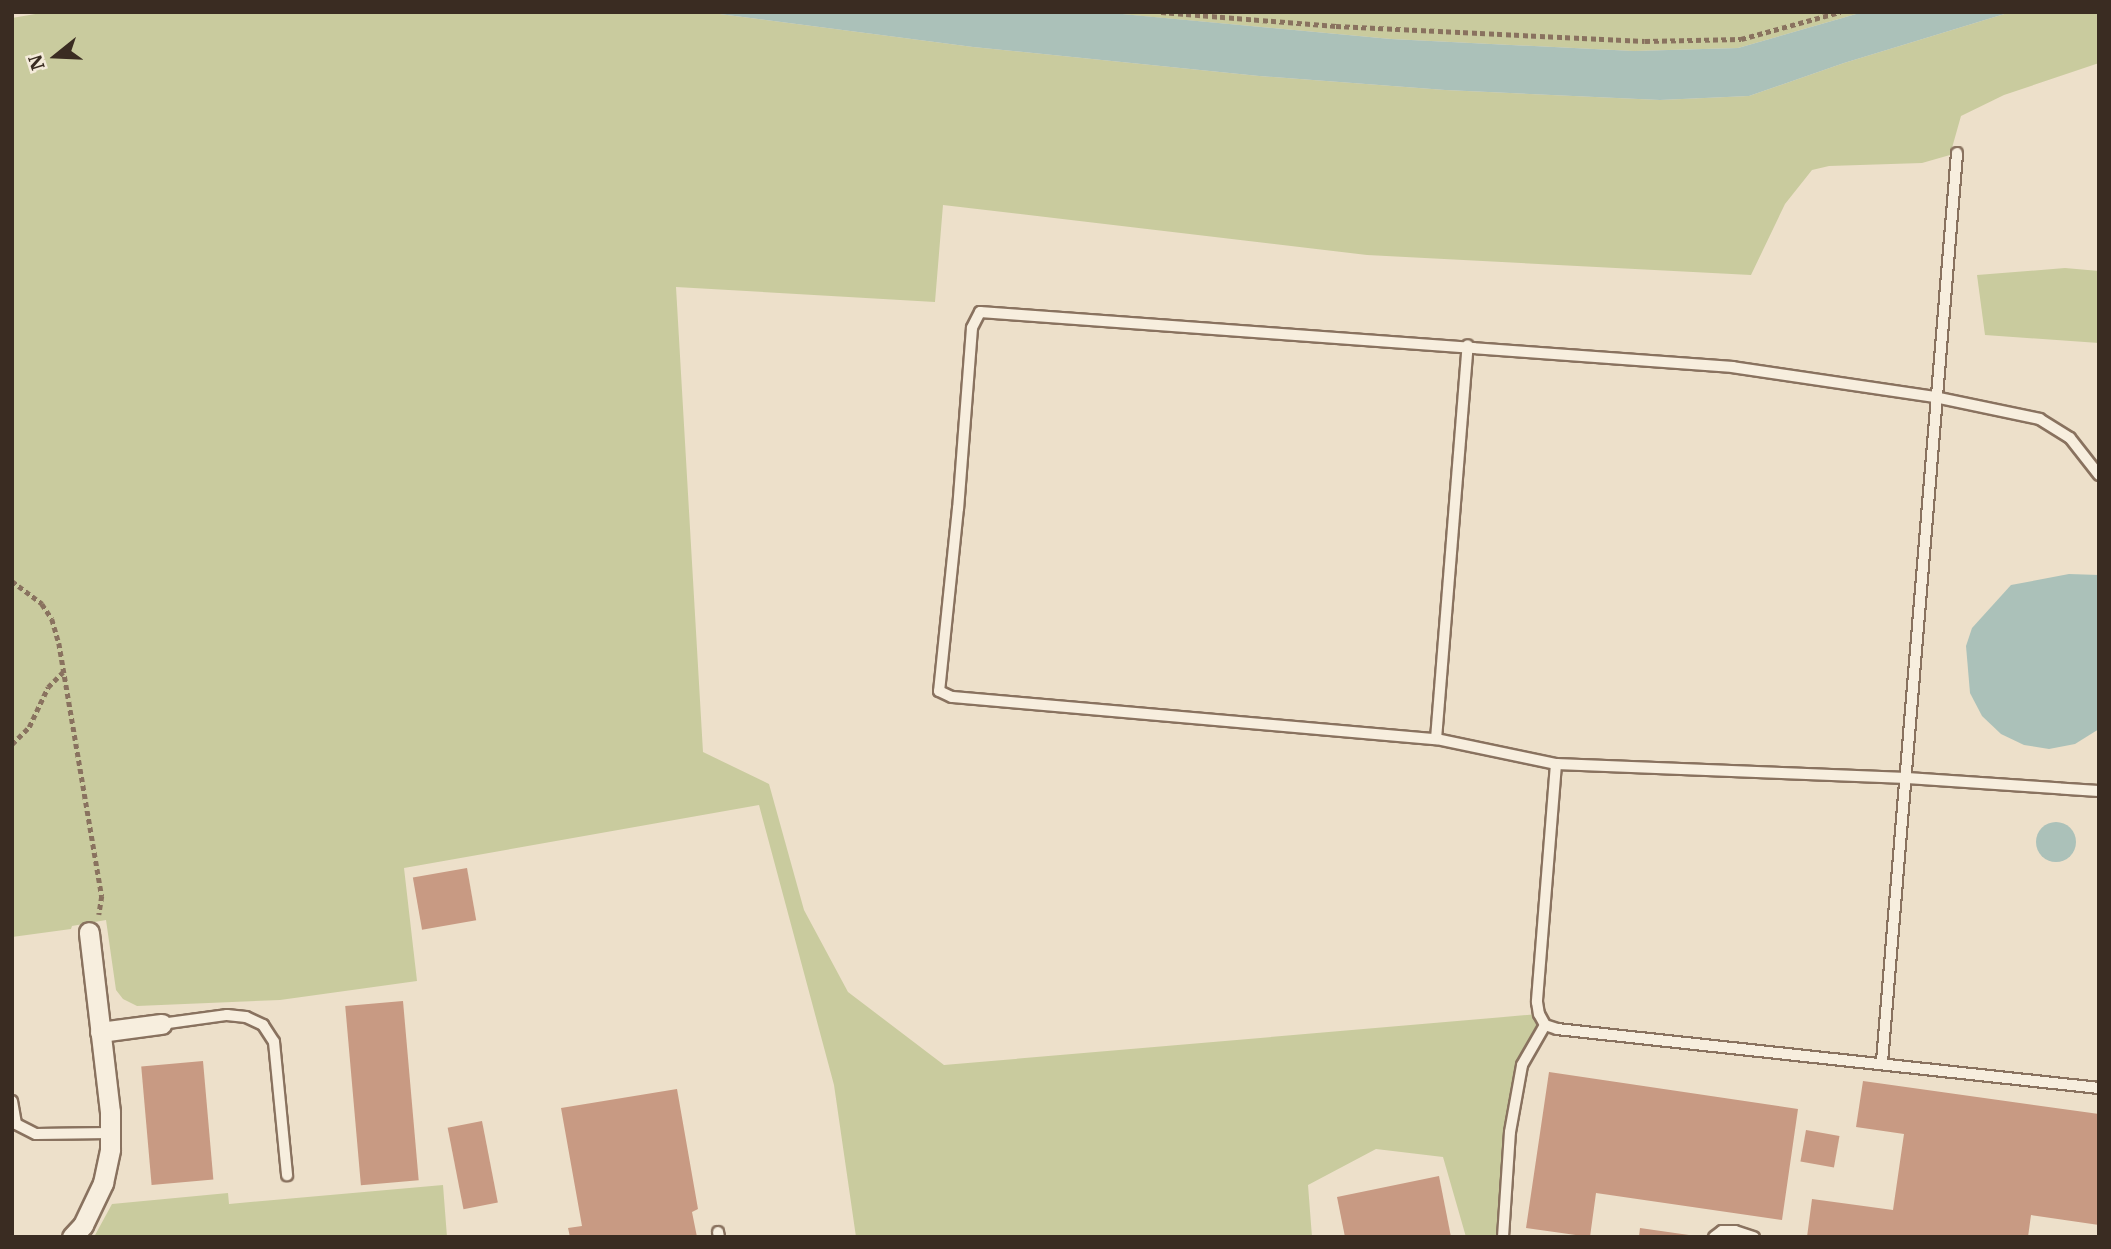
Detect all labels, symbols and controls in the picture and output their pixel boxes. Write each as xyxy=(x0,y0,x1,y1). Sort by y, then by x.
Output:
north arrow xyxy=(21,21,91,91)
text: N xyxy=(22,52,50,73)

